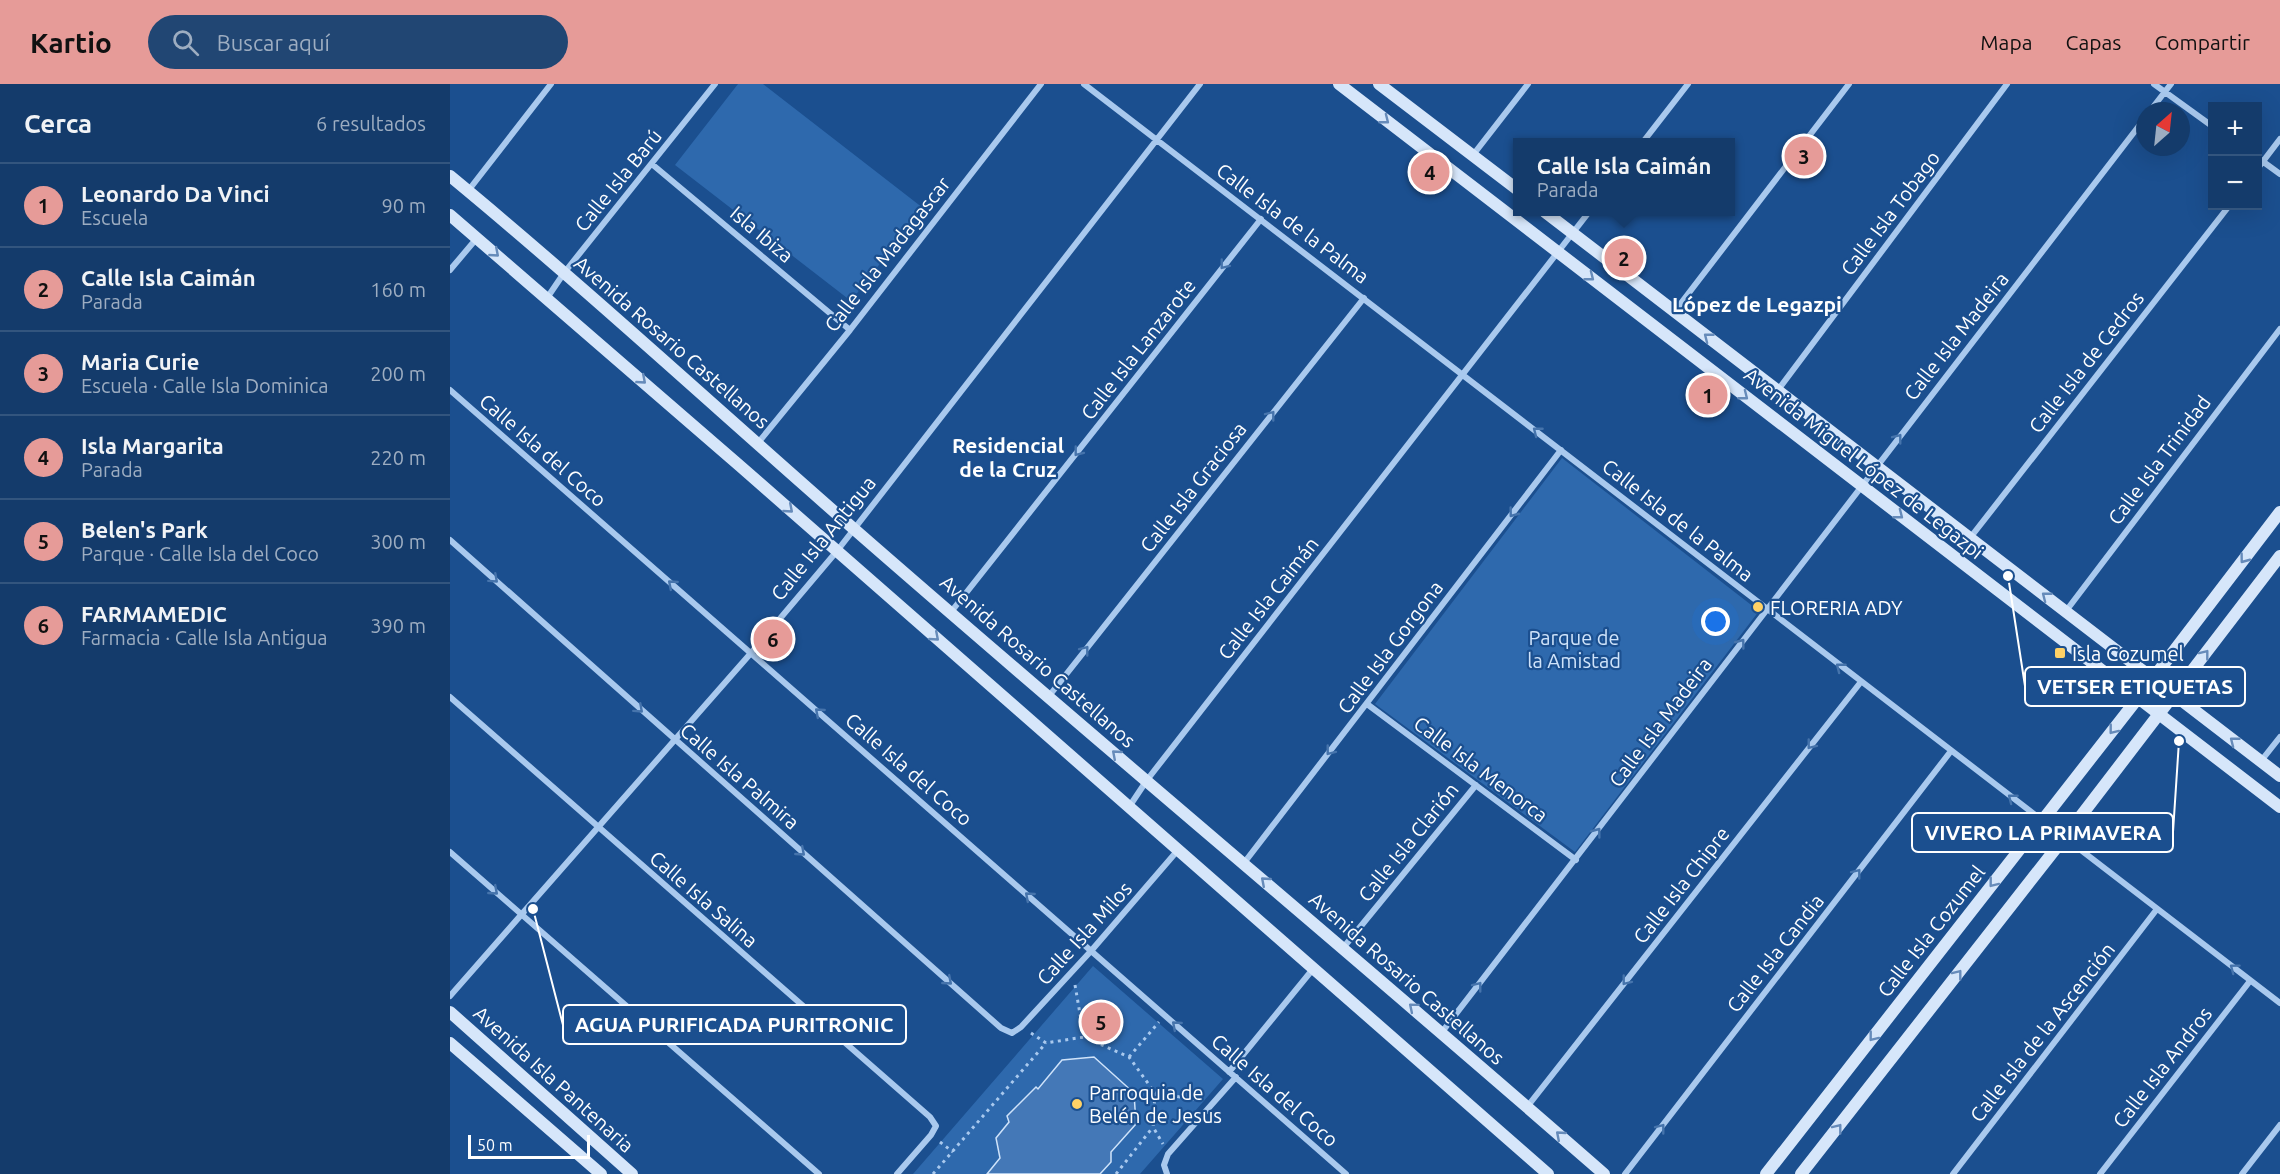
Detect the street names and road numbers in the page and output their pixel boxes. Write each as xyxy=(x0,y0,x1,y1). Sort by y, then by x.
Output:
street label: Calle Isla Barú xyxy=(570,124,666,236)
street label: Calle Isla Tobago xyxy=(1836,146,1944,280)
street label: Calle Isla de la Palma xyxy=(1212,158,1374,288)
street label: Calle Isla Madagascar xyxy=(820,172,955,336)
street label: Isla Ibiza xyxy=(726,201,798,267)
street label: Avenida Rosario Castellanos xyxy=(570,251,774,433)
street label: Calle Isla Madeira xyxy=(1899,268,2013,404)
street label: Calle Isla Lanzarote xyxy=(1076,274,1200,424)
street label: Calle Isla de Cedros xyxy=(2024,287,2148,437)
street label: Avenida Miguel López de Legazpi xyxy=(1740,363,1988,563)
street label: Calle Isla del Coco xyxy=(475,389,611,511)
street label: Calle Isla Trinidad xyxy=(2103,391,2215,529)
street label: Calle Isla Graciosa xyxy=(1135,417,1251,557)
street label: Calle Isla de la Palma xyxy=(1598,454,1758,586)
street label: Calle Isla Antigua xyxy=(766,471,880,605)
street label: Calle Isla Caimán xyxy=(1213,532,1323,664)
street label: Avenida Rosario Castellanos xyxy=(936,570,1140,752)
street label: Calle Isla Gorgona xyxy=(1333,576,1447,718)
street label: Calle Isla Madeira xyxy=(1604,653,1716,791)
street label: Calle Isla del Coco xyxy=(841,708,977,830)
street label: Calle Isla Menorca xyxy=(1410,711,1552,827)
street label: Calle Isla Palmira xyxy=(676,718,804,834)
street label: Calle Isla Clarión xyxy=(1353,778,1463,906)
street label: Calle Isla Chipre xyxy=(1628,822,1734,948)
street label: Calle Isla Salina xyxy=(645,846,763,952)
street label: Calle Isla Cozumel xyxy=(1873,861,1989,1001)
street label: Calle Isla Milos xyxy=(1032,877,1136,989)
street label: Avenida Rosario Castellanos xyxy=(1305,887,1509,1069)
street label: Calle Isla Candia xyxy=(1722,889,1828,1017)
street label: Calle Isla de la Ascención xyxy=(1965,938,2119,1126)
street label: Avenida Isla Pantenaria xyxy=(469,1001,639,1157)
street label: Calle Isla Andros xyxy=(2108,1002,2216,1132)
street label: Calle Isla del Coco xyxy=(1207,1029,1343,1151)

